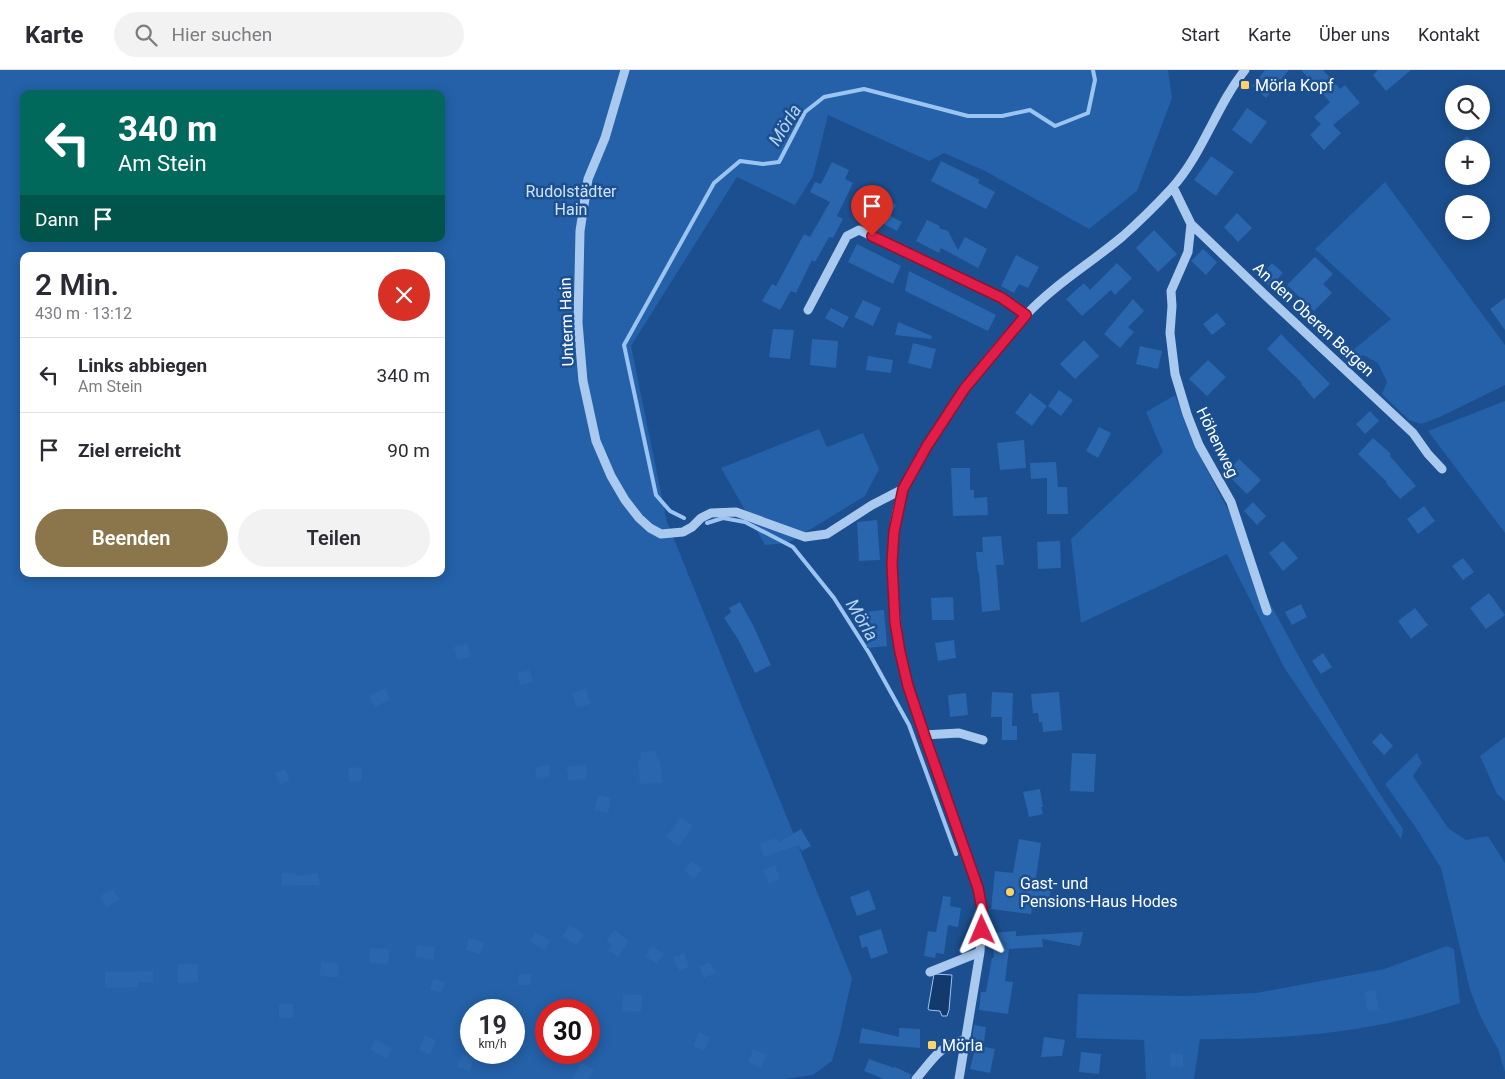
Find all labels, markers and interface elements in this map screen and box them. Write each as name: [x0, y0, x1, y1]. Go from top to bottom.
search box: [114, 12, 464, 57]
text: Karte: [25, 21, 84, 49]
icon: search: [132, 21, 160, 49]
text: Hier suchen: [172, 23, 272, 46]
text: Start: [1181, 24, 1220, 45]
text: Karte: [1248, 24, 1291, 45]
text: Über uns: [1319, 24, 1390, 45]
text: Kontakt: [1418, 24, 1480, 45]
place label: Mörla Kopf: [1255, 76, 1334, 95]
marker: Mörla Kopf: [1239, 79, 1251, 91]
map controls: [1445, 85, 1490, 240]
button: search: [1445, 85, 1490, 130]
water label: Mörla: [764, 100, 805, 149]
text: 340 m: [118, 109, 217, 150]
icon: left: [35, 110, 100, 175]
button: +: [1445, 140, 1490, 185]
text: Am Stein: [118, 151, 207, 176]
park label: Rudolstädter Hain: [525, 182, 617, 219]
pin: [851, 185, 893, 236]
icon: arrive: [858, 192, 886, 220]
button: −: [1445, 195, 1490, 240]
icon: arrive: [89, 205, 117, 233]
text: Dann: [35, 208, 79, 231]
street label: An den Oberen Bergen: [1249, 258, 1378, 380]
text: 2 Min.: [35, 267, 119, 302]
button: close: [378, 269, 430, 321]
street label: Unterm Hain: [555, 277, 578, 367]
text: 430 m · 13:12: [35, 304, 132, 323]
text: Links abbiegen: [78, 354, 207, 377]
icon: left: [35, 361, 63, 389]
text: 340 m: [377, 364, 430, 387]
text: Am Stein: [78, 377, 142, 396]
street label: Höhenweg: [1192, 404, 1243, 481]
icon: arrive: [35, 436, 63, 464]
text: Ziel erreicht: [78, 439, 181, 462]
text: 90 m: [387, 439, 430, 462]
button: Beenden: [35, 509, 228, 567]
button: Teilen: [238, 509, 430, 567]
water label: Mörla: [842, 595, 883, 644]
place label: Gast- und Pensions-Haus Hodes: [1020, 874, 1178, 911]
marker: Gast- und Pensions-Haus Hodes: [1004, 886, 1016, 898]
position arrow: [955, 903, 1007, 955]
speed limit sign: 30: [535, 999, 600, 1064]
text: 19: [478, 1011, 507, 1040]
place label: Mörla: [942, 1036, 983, 1055]
text: km/h: [478, 1037, 507, 1051]
marker: Mörla: [926, 1039, 938, 1051]

